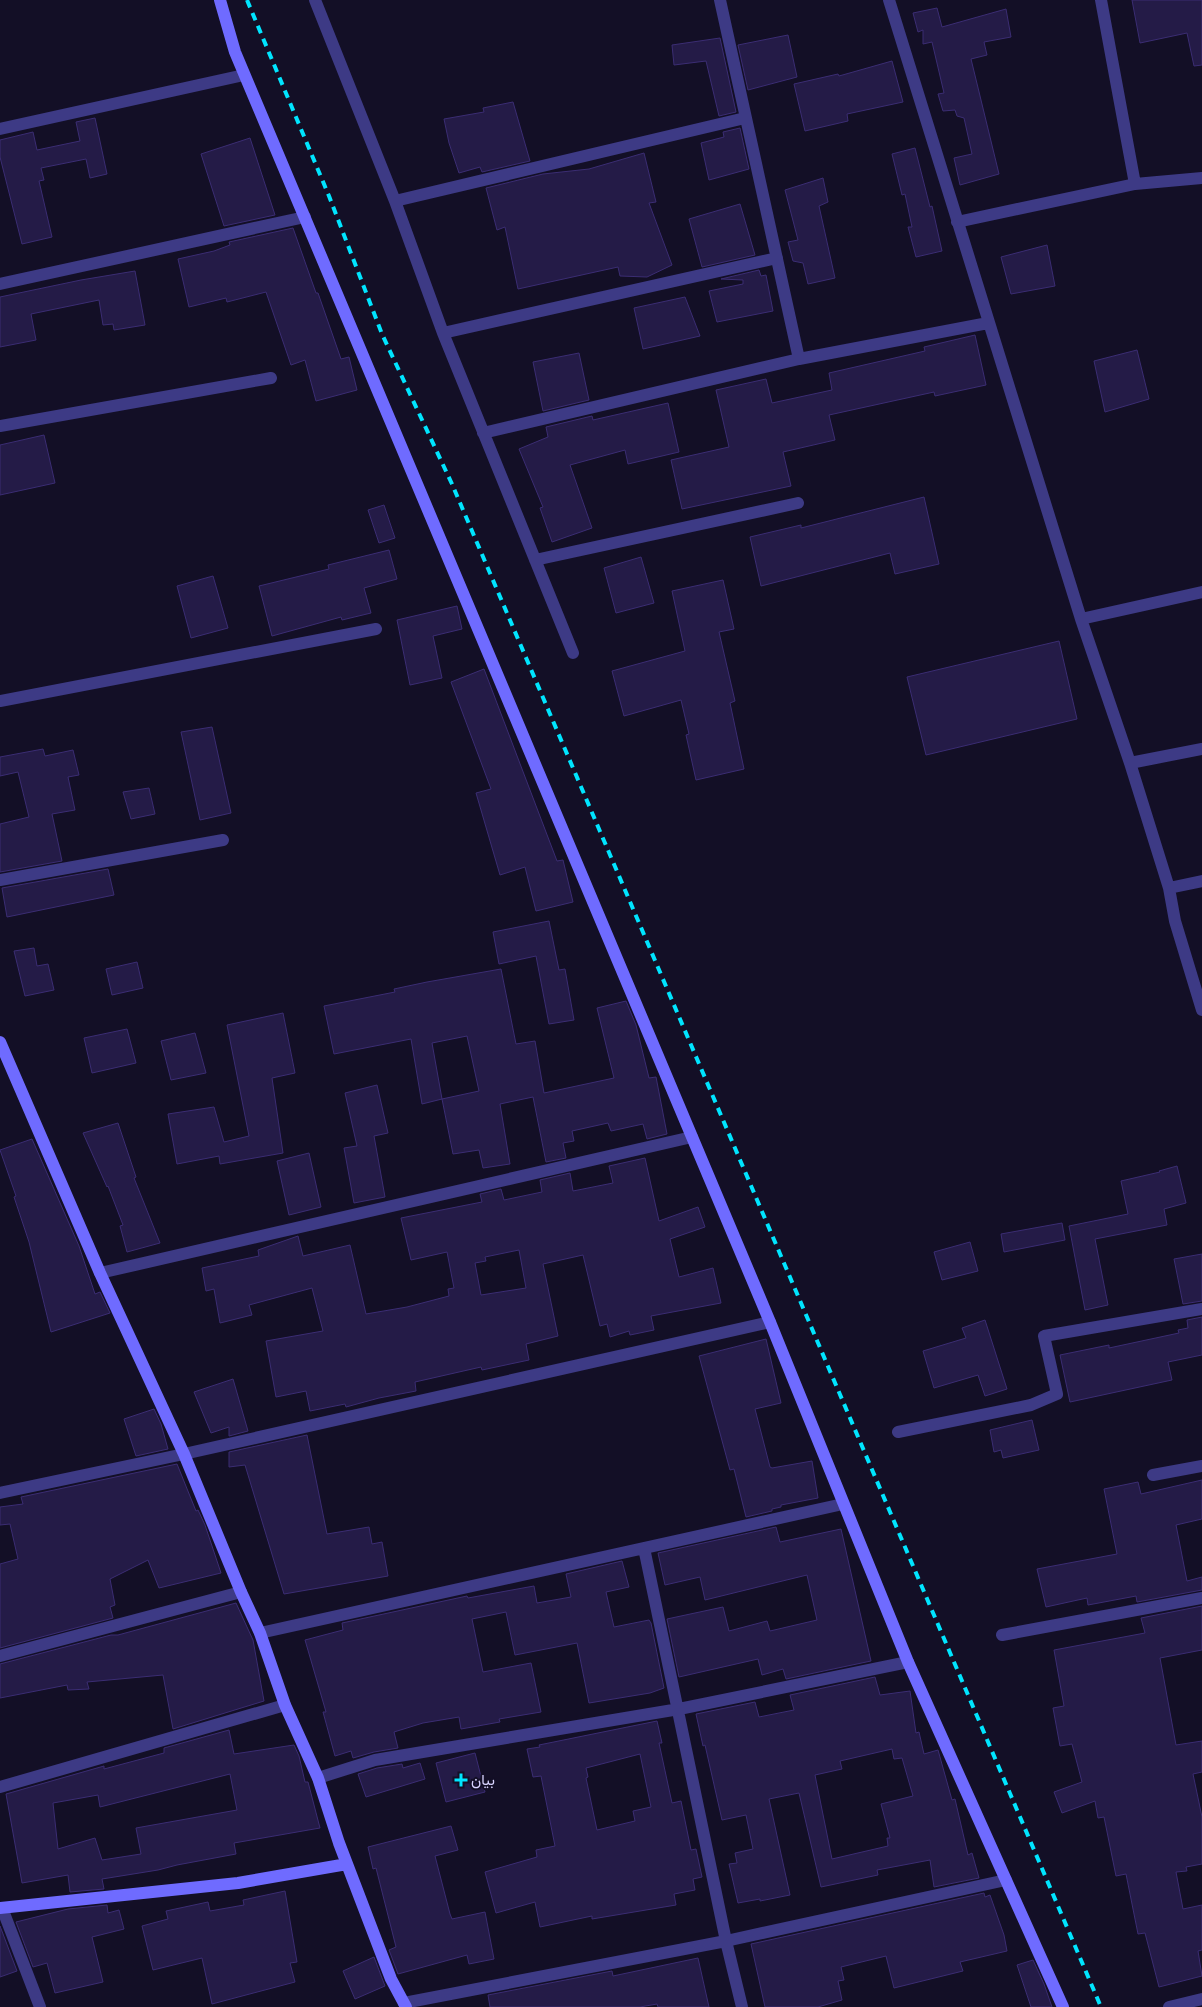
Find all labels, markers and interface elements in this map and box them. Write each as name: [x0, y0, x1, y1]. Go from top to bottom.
place label: بيان: [471, 1771, 495, 1789]
marker: بيان: [455, 1774, 467, 1786]

